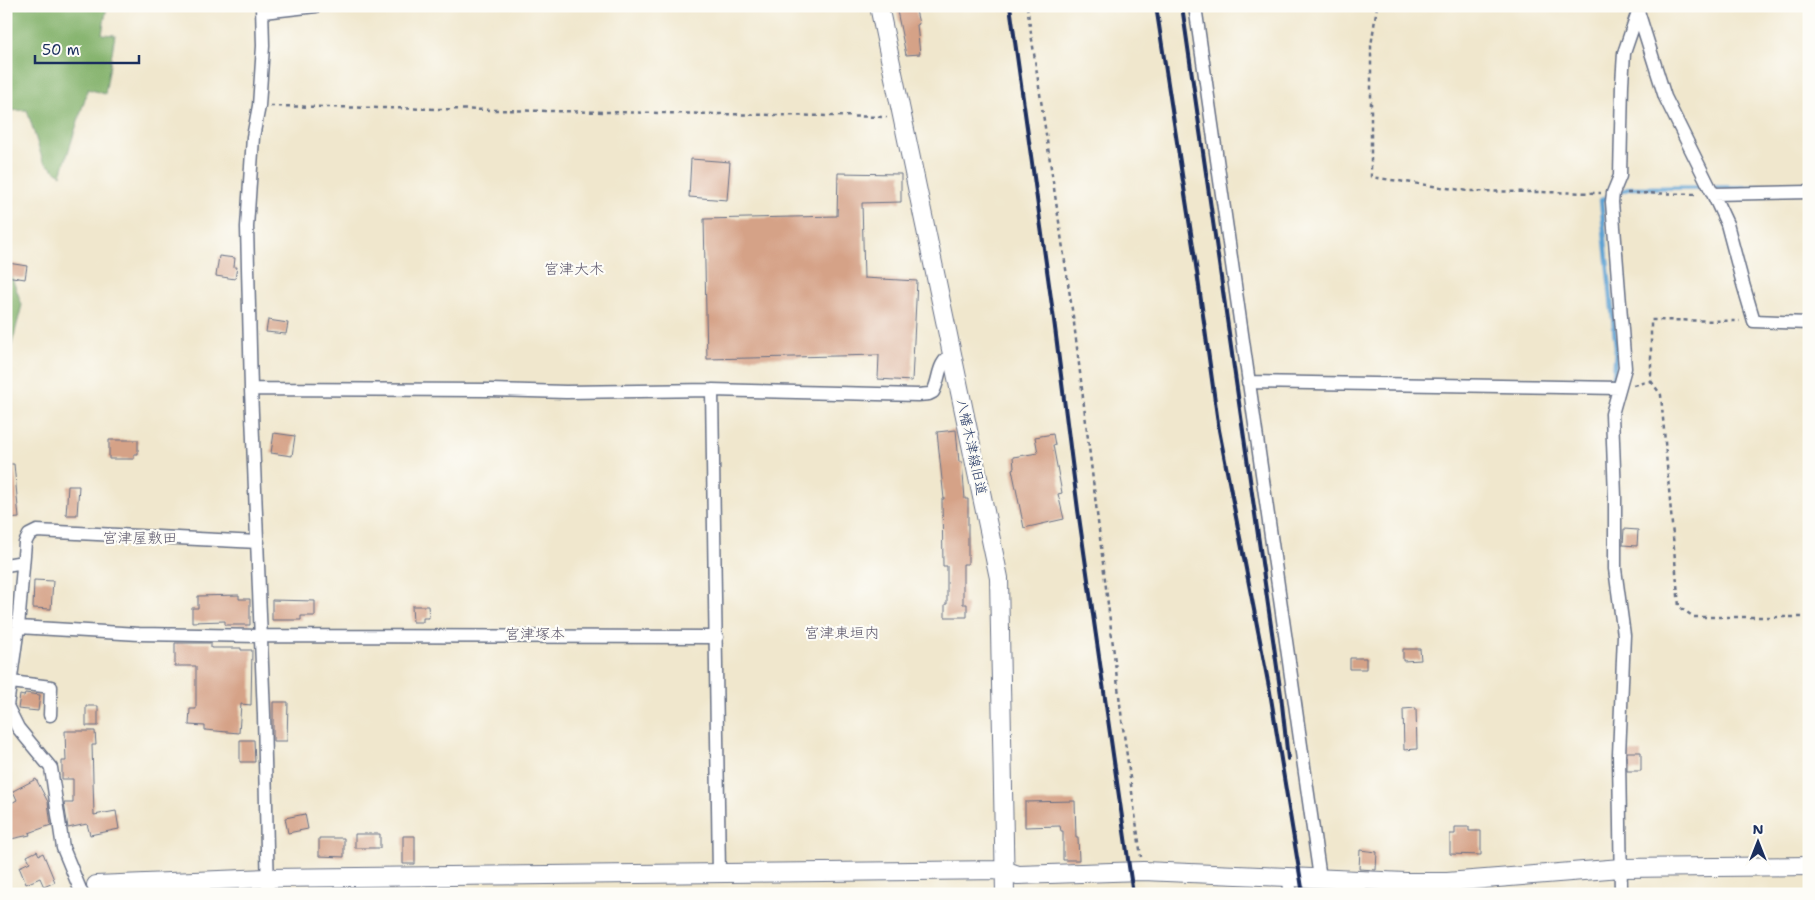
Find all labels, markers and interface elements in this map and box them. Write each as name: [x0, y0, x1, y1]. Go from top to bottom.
scale bar: [35, 32, 139, 64]
text: 50 m: [42, 40, 80, 60]
district label: 宮津大木: [544, 259, 604, 279]
street label: 八幡木津線旧道: [953, 397, 991, 497]
district label: 宮津屋敷田: [102, 528, 178, 548]
district label: 宮津東垣内: [804, 623, 880, 643]
district label: 宮津塚本: [505, 624, 565, 644]
north arrow: [1732, 818, 1782, 868]
text: N: [1752, 820, 1764, 838]

